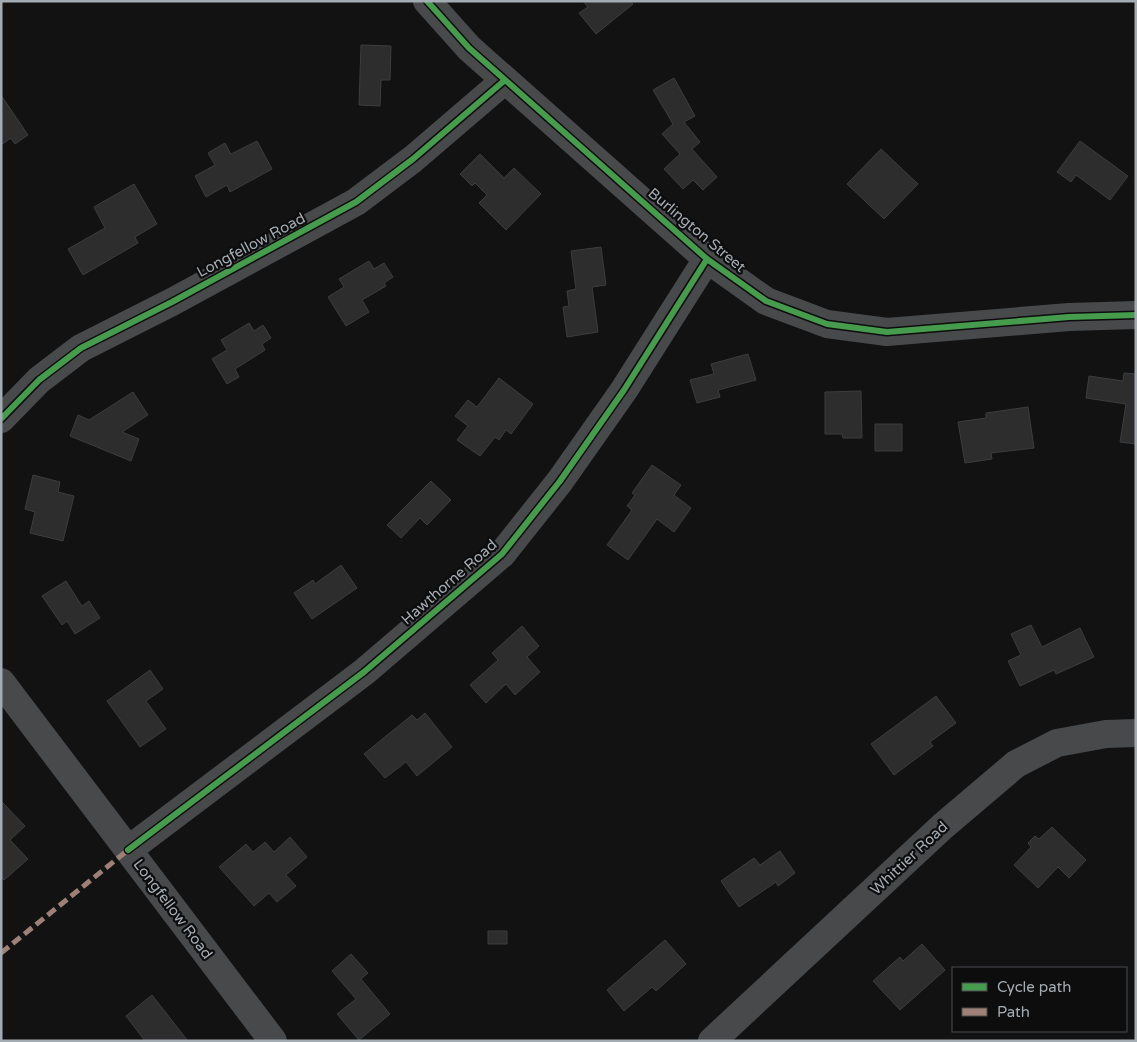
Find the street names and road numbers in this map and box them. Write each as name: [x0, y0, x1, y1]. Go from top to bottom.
street label: Burlington Street: [645, 184, 750, 276]
street label: Longfellow Road: [194, 209, 308, 281]
street label: Hawthorne Road: [398, 536, 500, 628]
street label: Whittier Road: [867, 818, 951, 898]
street label: Longfellow Road: [130, 856, 216, 962]

